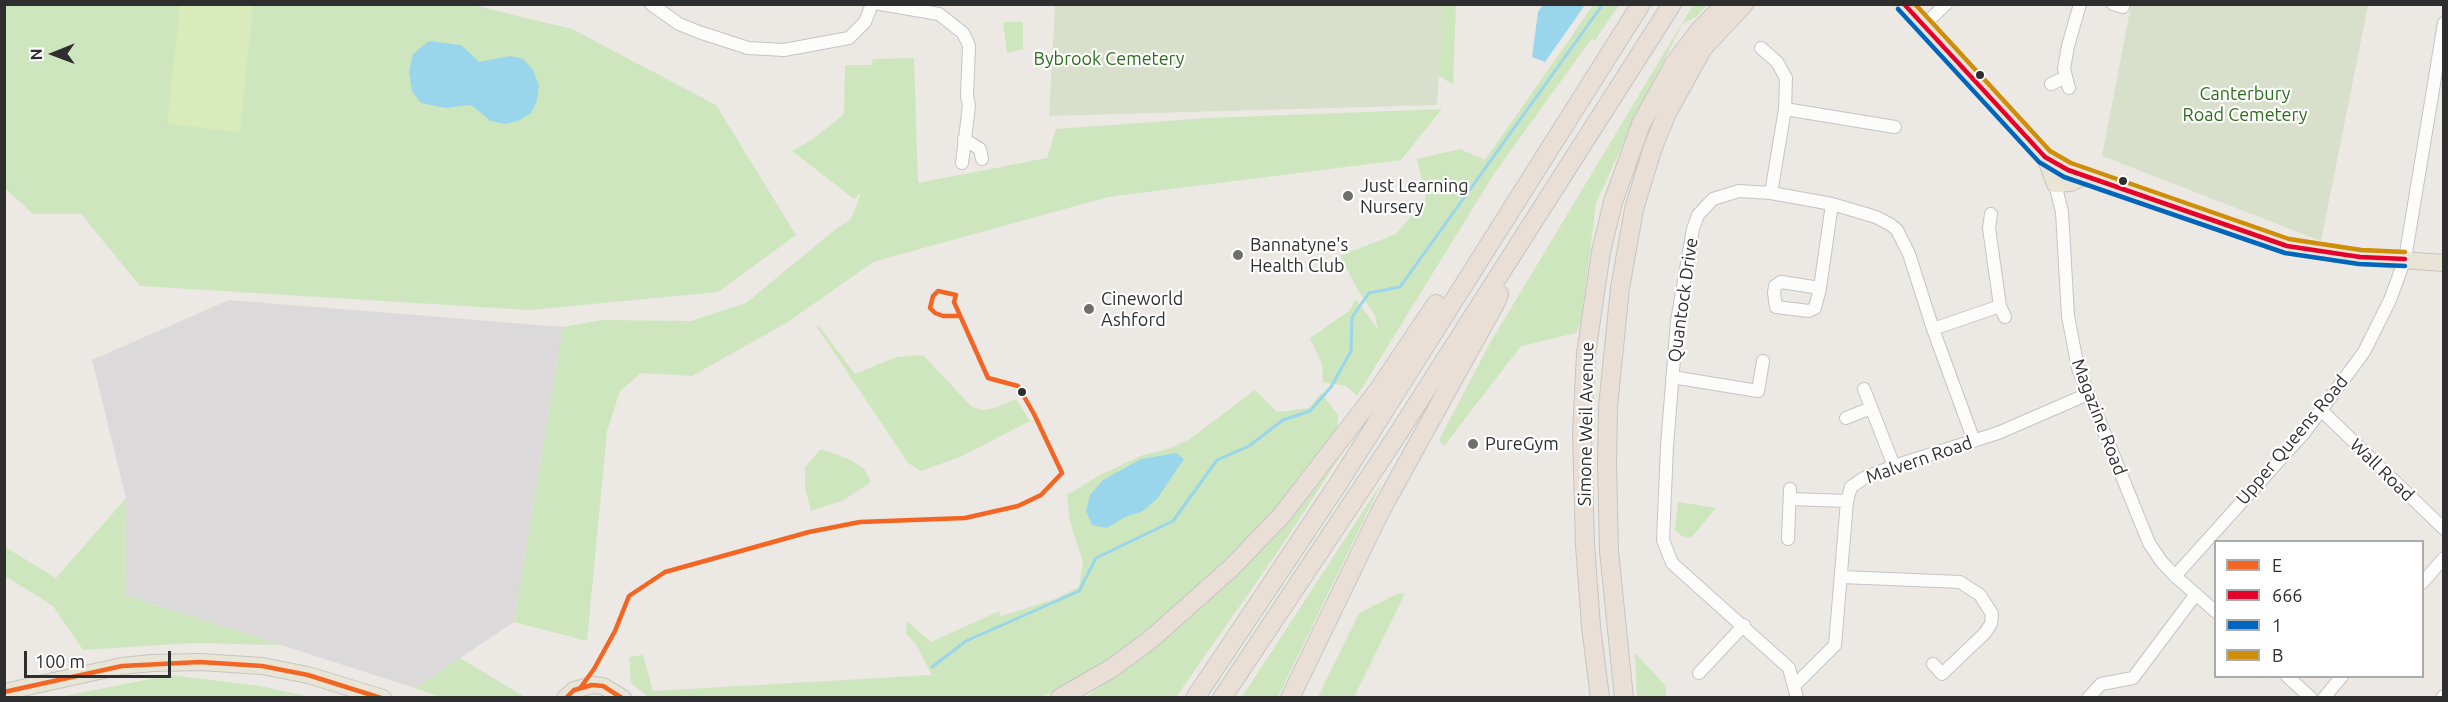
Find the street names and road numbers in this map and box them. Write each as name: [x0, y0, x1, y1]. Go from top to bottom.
street label: Quantock Drive: [1664, 236, 1702, 364]
street label: Simone Weil Avenue: [1574, 342, 1598, 506]
street label: Magazine Road: [2067, 356, 2131, 478]
street label: Upper Queens Road: [2232, 371, 2352, 509]
street label: Malvern Road: [1863, 432, 1975, 488]
street label: Wall Road: [2346, 434, 2418, 506]

